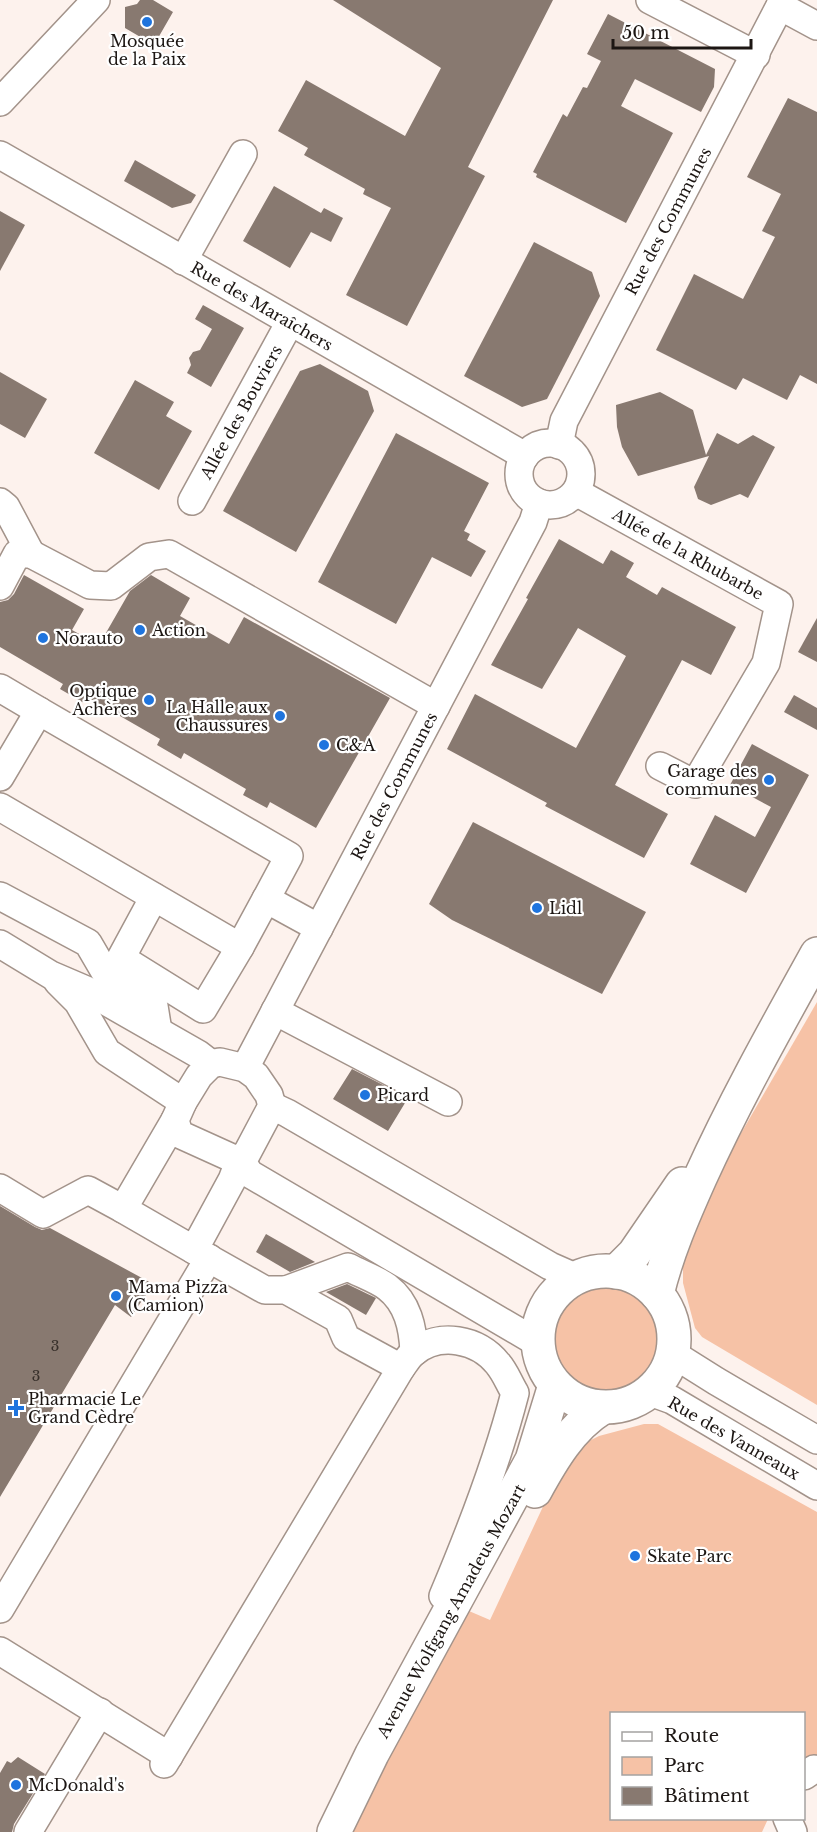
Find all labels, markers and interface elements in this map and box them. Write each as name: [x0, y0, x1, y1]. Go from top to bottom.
scale bar: [613, 12, 751, 50]
marker: Mosquée de la Paix: [140, 15, 154, 29]
text: 50 m: [622, 22, 670, 44]
place label: Mosquée de la Paix: [108, 31, 186, 69]
street label: Rue des Communes: [621, 144, 715, 298]
street label: Rue des Maraîchers: [187, 257, 337, 355]
street label: Allée des Bouviers: [195, 341, 286, 483]
street label: Allée de la Rhubarbe: [608, 504, 767, 604]
place label: Action: [151, 620, 206, 640]
marker: Action: [133, 623, 147, 637]
place label: Norauto: [55, 628, 123, 648]
marker: Norauto: [36, 631, 50, 645]
place label: Optique Achères: [69, 681, 137, 719]
marker: Optique Achères: [142, 693, 156, 707]
place label: La Halle aux Chaussures: [166, 697, 268, 735]
marker: La Halle aux Chaussures: [273, 709, 287, 723]
street label: Rue des Communes: [347, 709, 441, 863]
place label: C&A: [336, 735, 376, 755]
marker: C&A: [317, 738, 331, 752]
place label: Garage des communes: [665, 761, 757, 799]
marker: Garage des communes: [762, 773, 776, 787]
place label: Lidl: [549, 898, 582, 918]
marker: Lidl: [530, 901, 544, 915]
place label: Picard: [377, 1085, 429, 1105]
marker: Picard: [358, 1088, 372, 1102]
place label: Mama Pizza (Camion): [128, 1277, 228, 1315]
marker: Mama Pizza (Camion): [109, 1289, 123, 1303]
house number: 3: [51, 1337, 59, 1355]
house number: 3: [32, 1367, 40, 1385]
place label: Pharmacie Le Grand Cèdre: [28, 1389, 141, 1427]
street label: Rue des Vanneaux: [665, 1392, 804, 1484]
marker: Pharmacie Le Grand Cèdre: [9, 1401, 23, 1415]
street label: Avenue Wolfgang Amadeus Mozart: [372, 1481, 529, 1742]
place label: Skate Parc: [647, 1546, 732, 1566]
marker: Skate Parc: [628, 1549, 642, 1563]
legend: [610, 1712, 805, 1820]
text: Route: [664, 1725, 719, 1747]
text: Parc: [664, 1755, 705, 1777]
place label: McDonald's: [28, 1775, 125, 1795]
marker: McDonald's: [9, 1778, 23, 1792]
text: Bâtiment: [664, 1785, 750, 1807]

